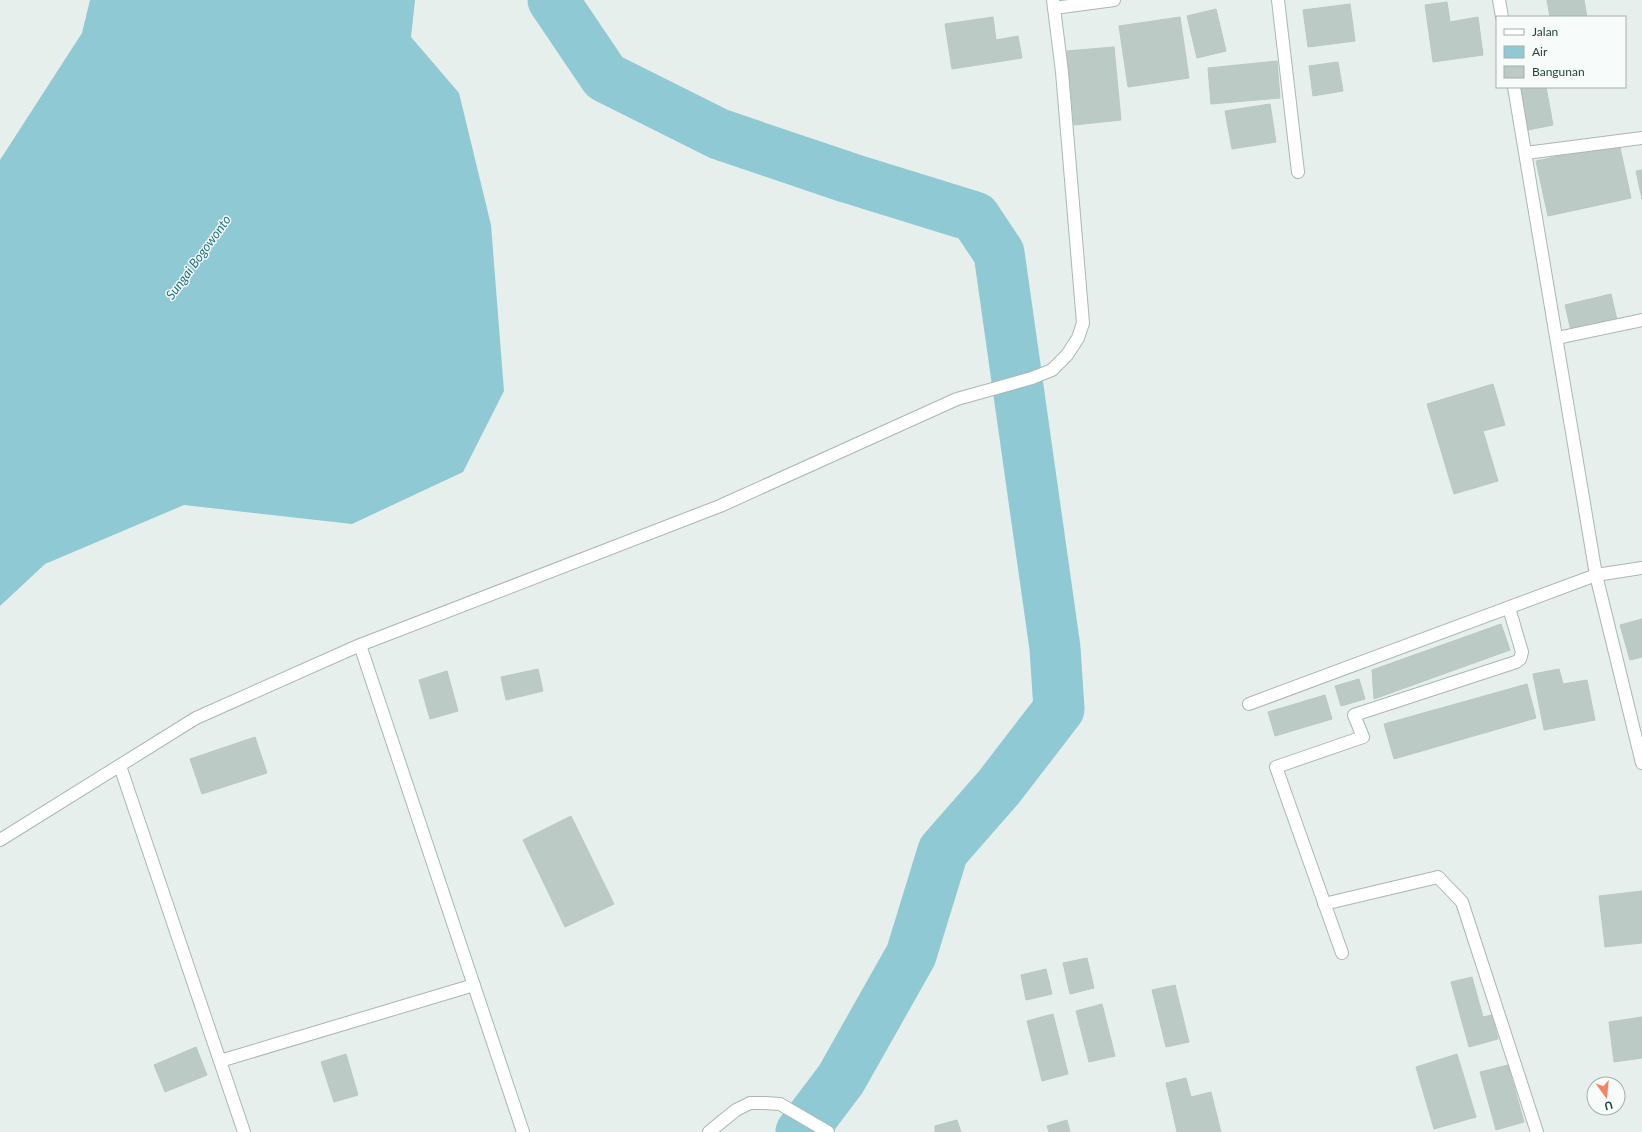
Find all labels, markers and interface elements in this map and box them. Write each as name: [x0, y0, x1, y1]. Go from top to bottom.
legend: [1496, 16, 1626, 88]
text: Jalan: [1532, 24, 1558, 39]
text: Air: [1532, 44, 1548, 59]
text: Bangunan: [1532, 64, 1585, 79]
water label: Sungai Bogowonto: [162, 212, 234, 302]
north arrow: [1586, 1076, 1626, 1116]
text: U: [1603, 1099, 1614, 1113]

